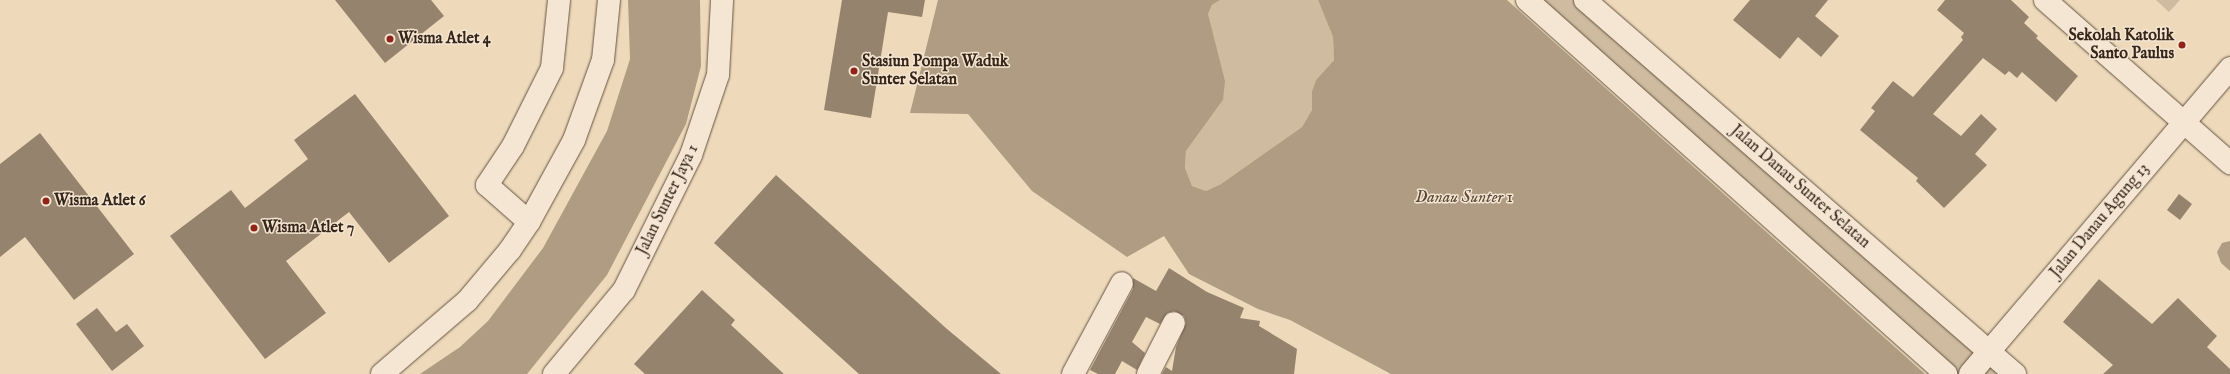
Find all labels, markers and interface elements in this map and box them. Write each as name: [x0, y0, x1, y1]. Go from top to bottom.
place label: Sekolah Katolik Santo Paulus: [2068, 26, 2174, 64]
place label: Wisma Atlet 4: [398, 29, 491, 49]
marker: Wisma Atlet 4: [385, 34, 395, 44]
marker: Sekolah Katolik Santo Paulus: [2177, 40, 2187, 50]
place label: Stasiun Pompa Waduk Sunter Selatan: [862, 52, 1008, 90]
marker: Stasiun Pompa Waduk Sunter Selatan: [849, 66, 859, 76]
street label: Jalan Danau Sunter Selatan: [1726, 121, 1874, 253]
street label: Jalan Sunter Jaya 1: [633, 142, 703, 258]
street label: Jalan Danau Agung 13: [2046, 160, 2154, 282]
water label: Danau Sunter 1: [1415, 188, 1513, 208]
place label: Wisma Atlet 6: [54, 191, 146, 211]
marker: Wisma Atlet 6: [41, 196, 51, 206]
place label: Wisma Atlet 7: [262, 218, 354, 238]
marker: Wisma Atlet 7: [249, 223, 259, 233]

